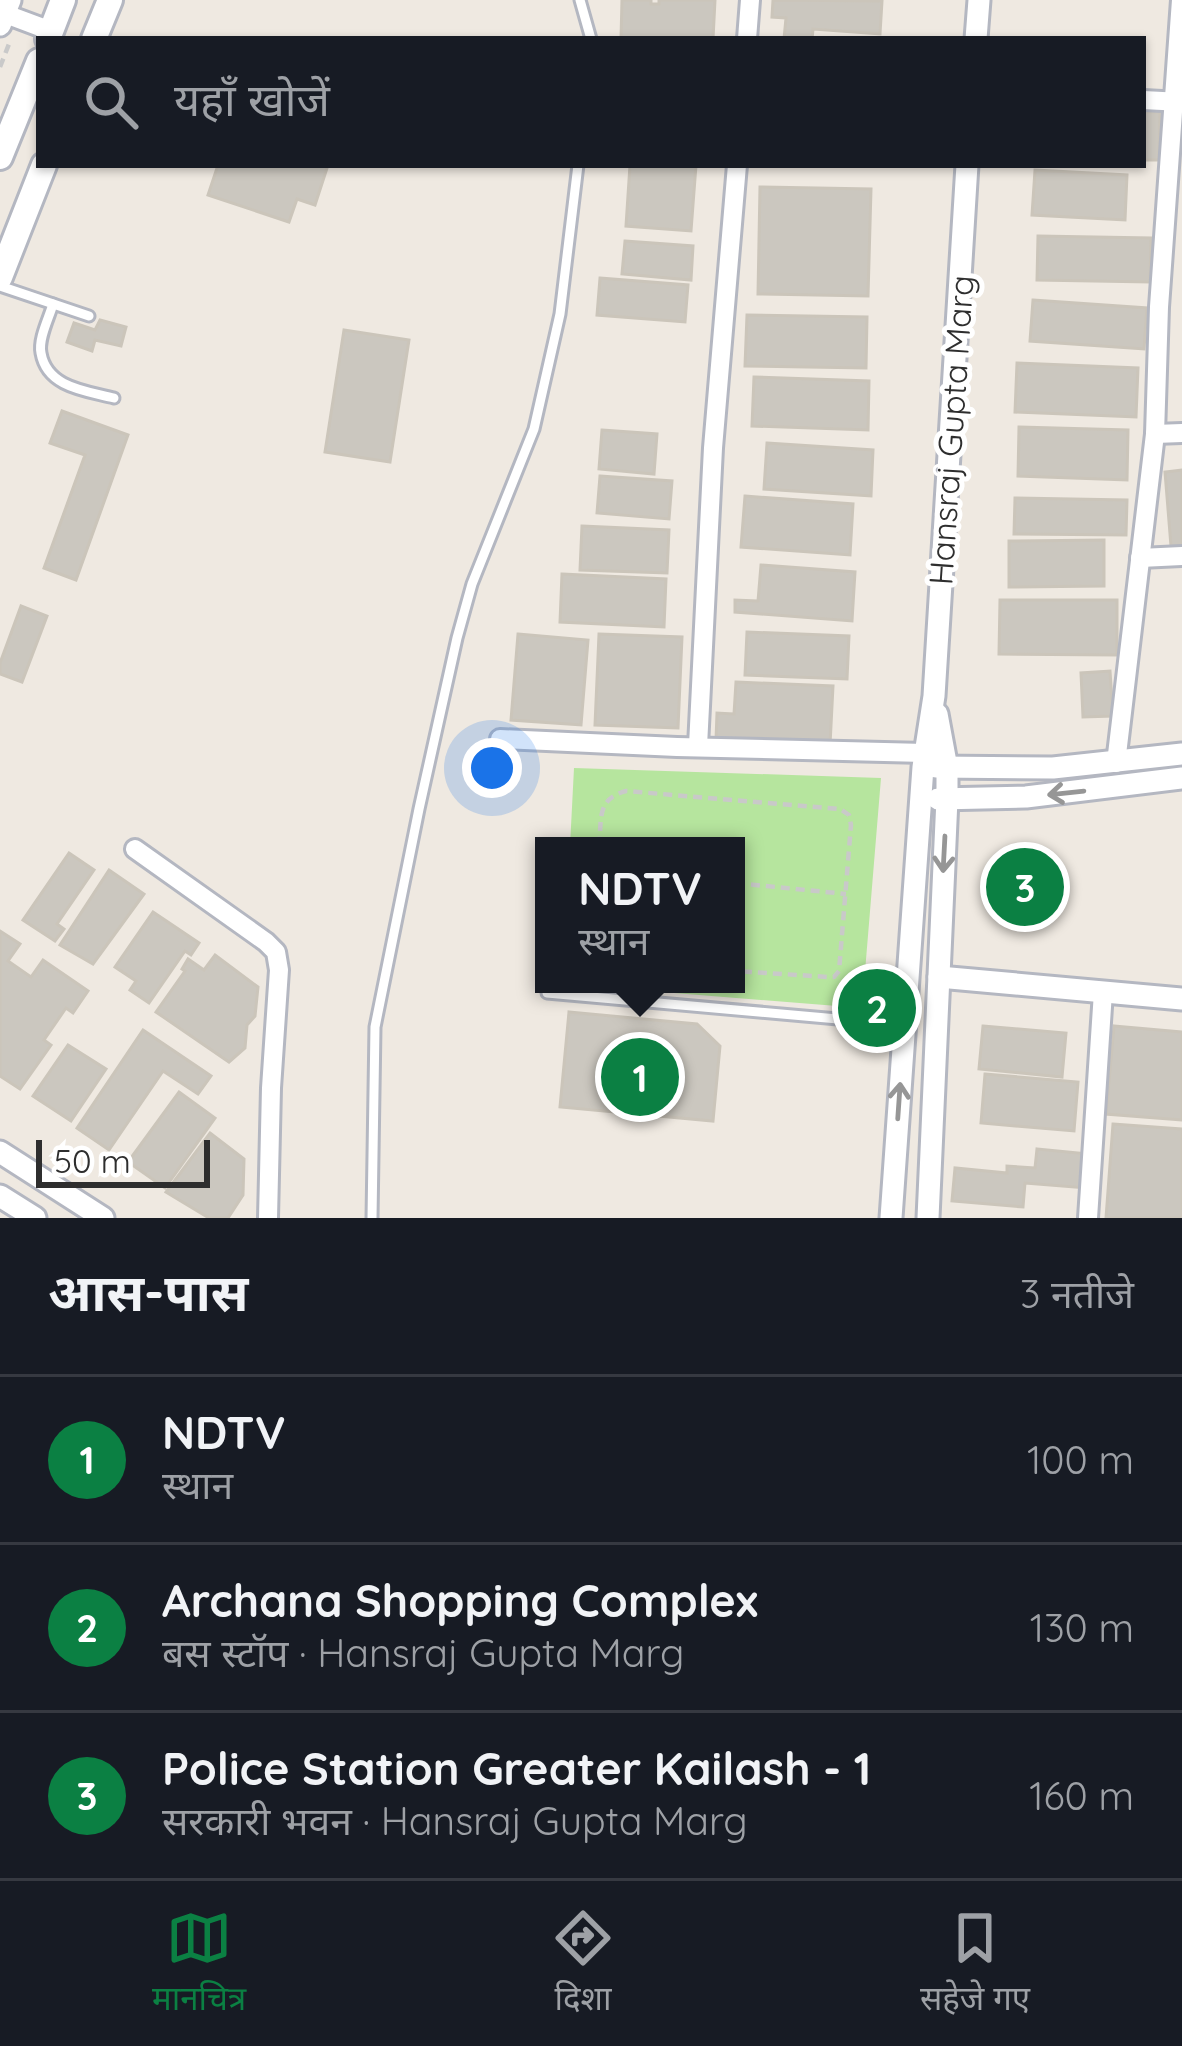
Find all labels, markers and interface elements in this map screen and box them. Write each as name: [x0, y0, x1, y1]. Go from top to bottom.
search box: [36, 36, 1146, 168]
icon: search: [78, 69, 144, 135]
text: यहाँ खोजें: [174, 71, 330, 127]
street label: Hansraj Gupta Marg: [919, 274, 982, 586]
your location: [462, 738, 522, 798]
one-way arrow: [1047, 782, 1086, 805]
one-way arrow: [932, 834, 955, 873]
popup: [535, 837, 745, 993]
pin: 3: [986, 842, 1064, 932]
text: NDTV: [578, 860, 702, 916]
text: स्थान: [578, 916, 649, 965]
pin: 2: [838, 963, 916, 1053]
pin: 1: [601, 1032, 679, 1122]
one-way arrow: [888, 1082, 911, 1121]
scale bar: [36, 1134, 210, 1187]
text: 50 m: [54, 1140, 131, 1181]
text: आस-पास: [48, 1260, 248, 1324]
text: 3 नतीजे: [1020, 1269, 1134, 1318]
text: NDTV: [162, 1404, 285, 1460]
text: 1: [79, 1435, 95, 1484]
text: 100 m: [1027, 1435, 1134, 1484]
text: स्थान: [162, 1460, 233, 1509]
text: Archana Shopping Complex: [162, 1572, 758, 1628]
text: 2: [76, 1603, 98, 1652]
text: 130 m: [1030, 1603, 1134, 1652]
text: बस स्टॉप · Hansraj Gupta Marg: [162, 1628, 684, 1677]
text: Police Station Greater Kailash - 1: [162, 1740, 871, 1796]
text: 3: [77, 1771, 97, 1820]
text: 160 m: [1029, 1771, 1134, 1820]
text: सरकारी भवन · Hansraj Gupta Marg: [162, 1796, 748, 1845]
tab: मानचित्र: [152, 1905, 246, 2023]
tab: दिशा: [550, 1905, 616, 2023]
tab: सहेजे गए: [920, 1905, 1030, 2023]

